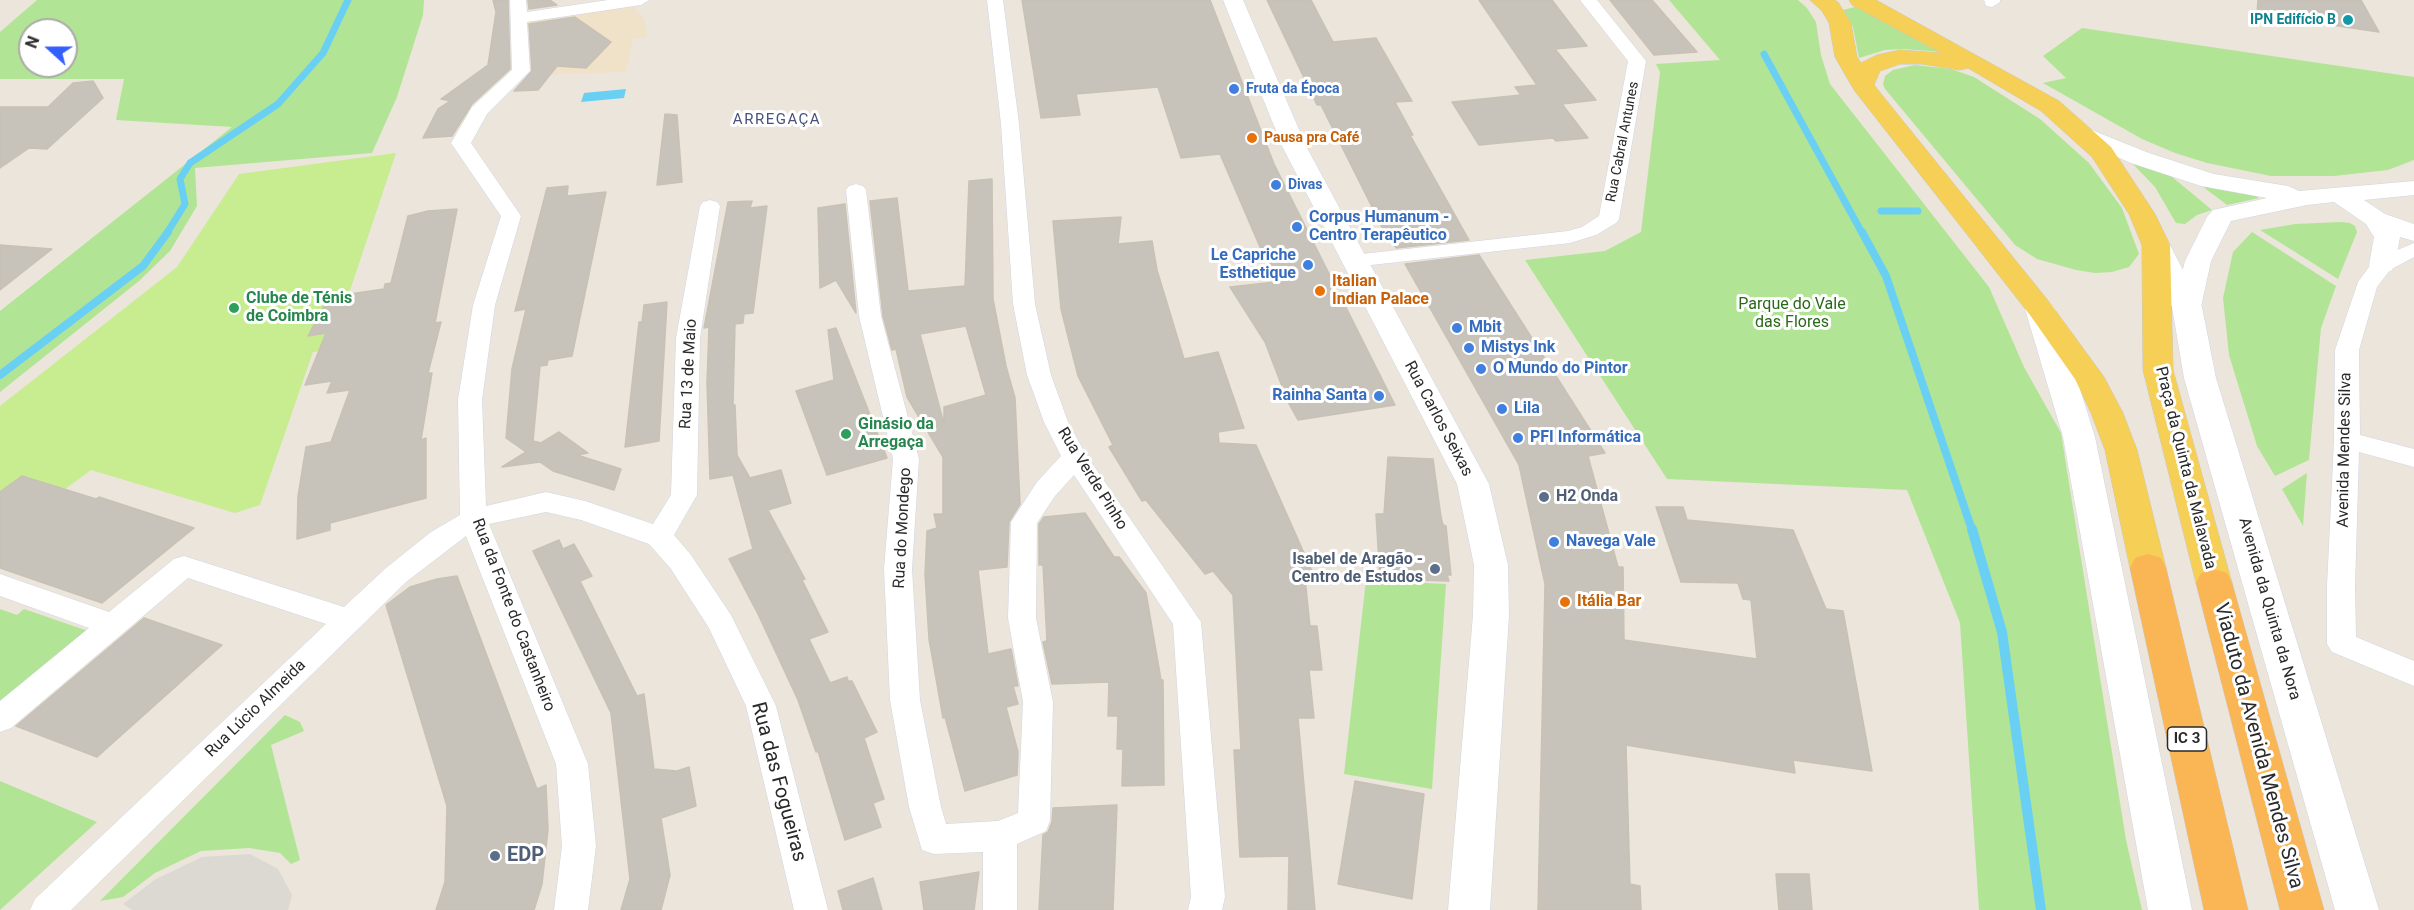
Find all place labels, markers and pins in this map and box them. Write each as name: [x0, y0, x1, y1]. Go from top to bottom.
place label: IPN Edifício B: [2250, 12, 2336, 28]
marker: IPN Edifício B: [2341, 13, 2355, 27]
place label: Fruta da Época: [1246, 81, 1339, 97]
marker: Fruta da Época: [1227, 82, 1241, 96]
place label: Pausa pra Café: [1264, 130, 1359, 146]
marker: Pausa pra Café: [1245, 131, 1259, 145]
place label: Divas: [1288, 177, 1322, 193]
marker: Divas: [1269, 178, 1283, 192]
place label: Corpus Humanum - Centro Terapêutico: [1309, 208, 1449, 246]
marker: Corpus Humanum - Centro Terapêutico: [1290, 220, 1304, 234]
place label: Le Capriche Esthetique: [1211, 246, 1296, 284]
marker: Le Capriche Esthetique: [1301, 258, 1315, 272]
place label: Italian Indian Palace: [1332, 272, 1429, 310]
marker: Italian Indian Palace: [1313, 284, 1327, 298]
place label: Clube de Ténis de Coimbra: [246, 289, 352, 327]
marker: Clube de Ténis de Coimbra: [227, 301, 241, 315]
place label: Mbit: [1469, 318, 1502, 338]
marker: Mbit: [1450, 321, 1464, 335]
place label: Mistys Ink: [1481, 338, 1555, 358]
marker: Mistys Ink: [1462, 341, 1476, 355]
place label: O Mundo do Pintor: [1493, 359, 1628, 379]
marker: O Mundo do Pintor: [1474, 362, 1488, 376]
place label: Rainha Santa: [1272, 386, 1367, 406]
marker: Rainha Santa: [1372, 389, 1386, 403]
place label: Lila: [1514, 399, 1540, 419]
marker: Lila: [1495, 402, 1509, 416]
place label: Ginásio da Arregaça: [858, 415, 934, 453]
marker: Ginásio da Arregaça: [839, 427, 853, 441]
place label: PFI Informática: [1530, 428, 1641, 448]
marker: PFI Informática: [1511, 431, 1525, 445]
place label: H2 Onda: [1556, 487, 1618, 507]
marker: H2 Onda: [1537, 490, 1551, 504]
place label: Navega Vale: [1566, 532, 1656, 552]
marker: Navega Vale: [1547, 535, 1561, 549]
place label: Isabel de Aragão - Centro de Estudos: [1291, 550, 1423, 588]
marker: Isabel de Aragão - Centro de Estudos: [1428, 562, 1442, 576]
place label: Itália Bar: [1577, 592, 1641, 612]
marker: Itália Bar: [1558, 595, 1572, 609]
place label: EDP: [507, 844, 544, 868]
marker: EDP: [488, 849, 502, 863]

